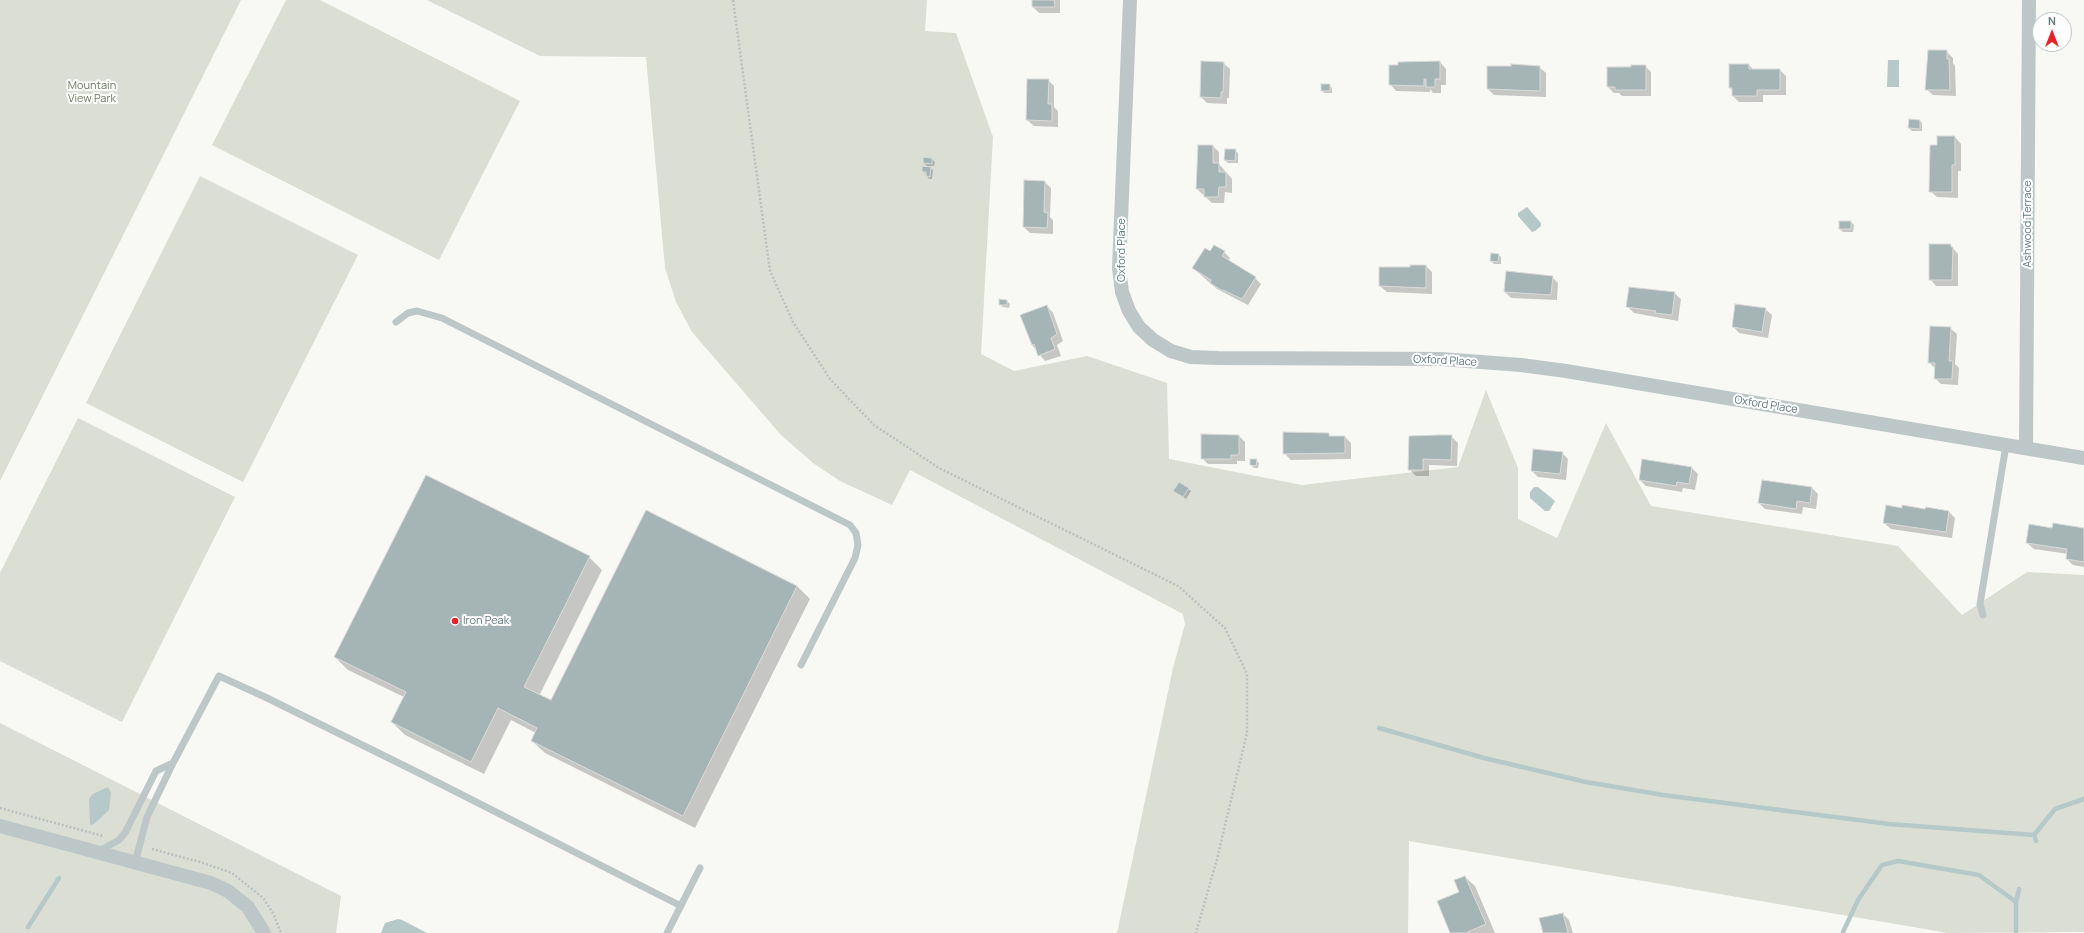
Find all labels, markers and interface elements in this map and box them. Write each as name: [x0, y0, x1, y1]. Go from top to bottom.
north arrow: [2032, 12, 2072, 52]
text: N: [2048, 13, 2056, 28]
park label: Mountain View Park: [68, 79, 116, 105]
street label: Ashwood Terrace: [2021, 180, 2035, 268]
street label: Oxford Place: [1115, 218, 1129, 282]
street label: Oxford Place: [1413, 353, 1477, 369]
street label: Oxford Place: [1733, 393, 1799, 417]
place label: Iron Peak: [463, 614, 509, 628]
marker: Iron Peak: [450, 616, 460, 626]

